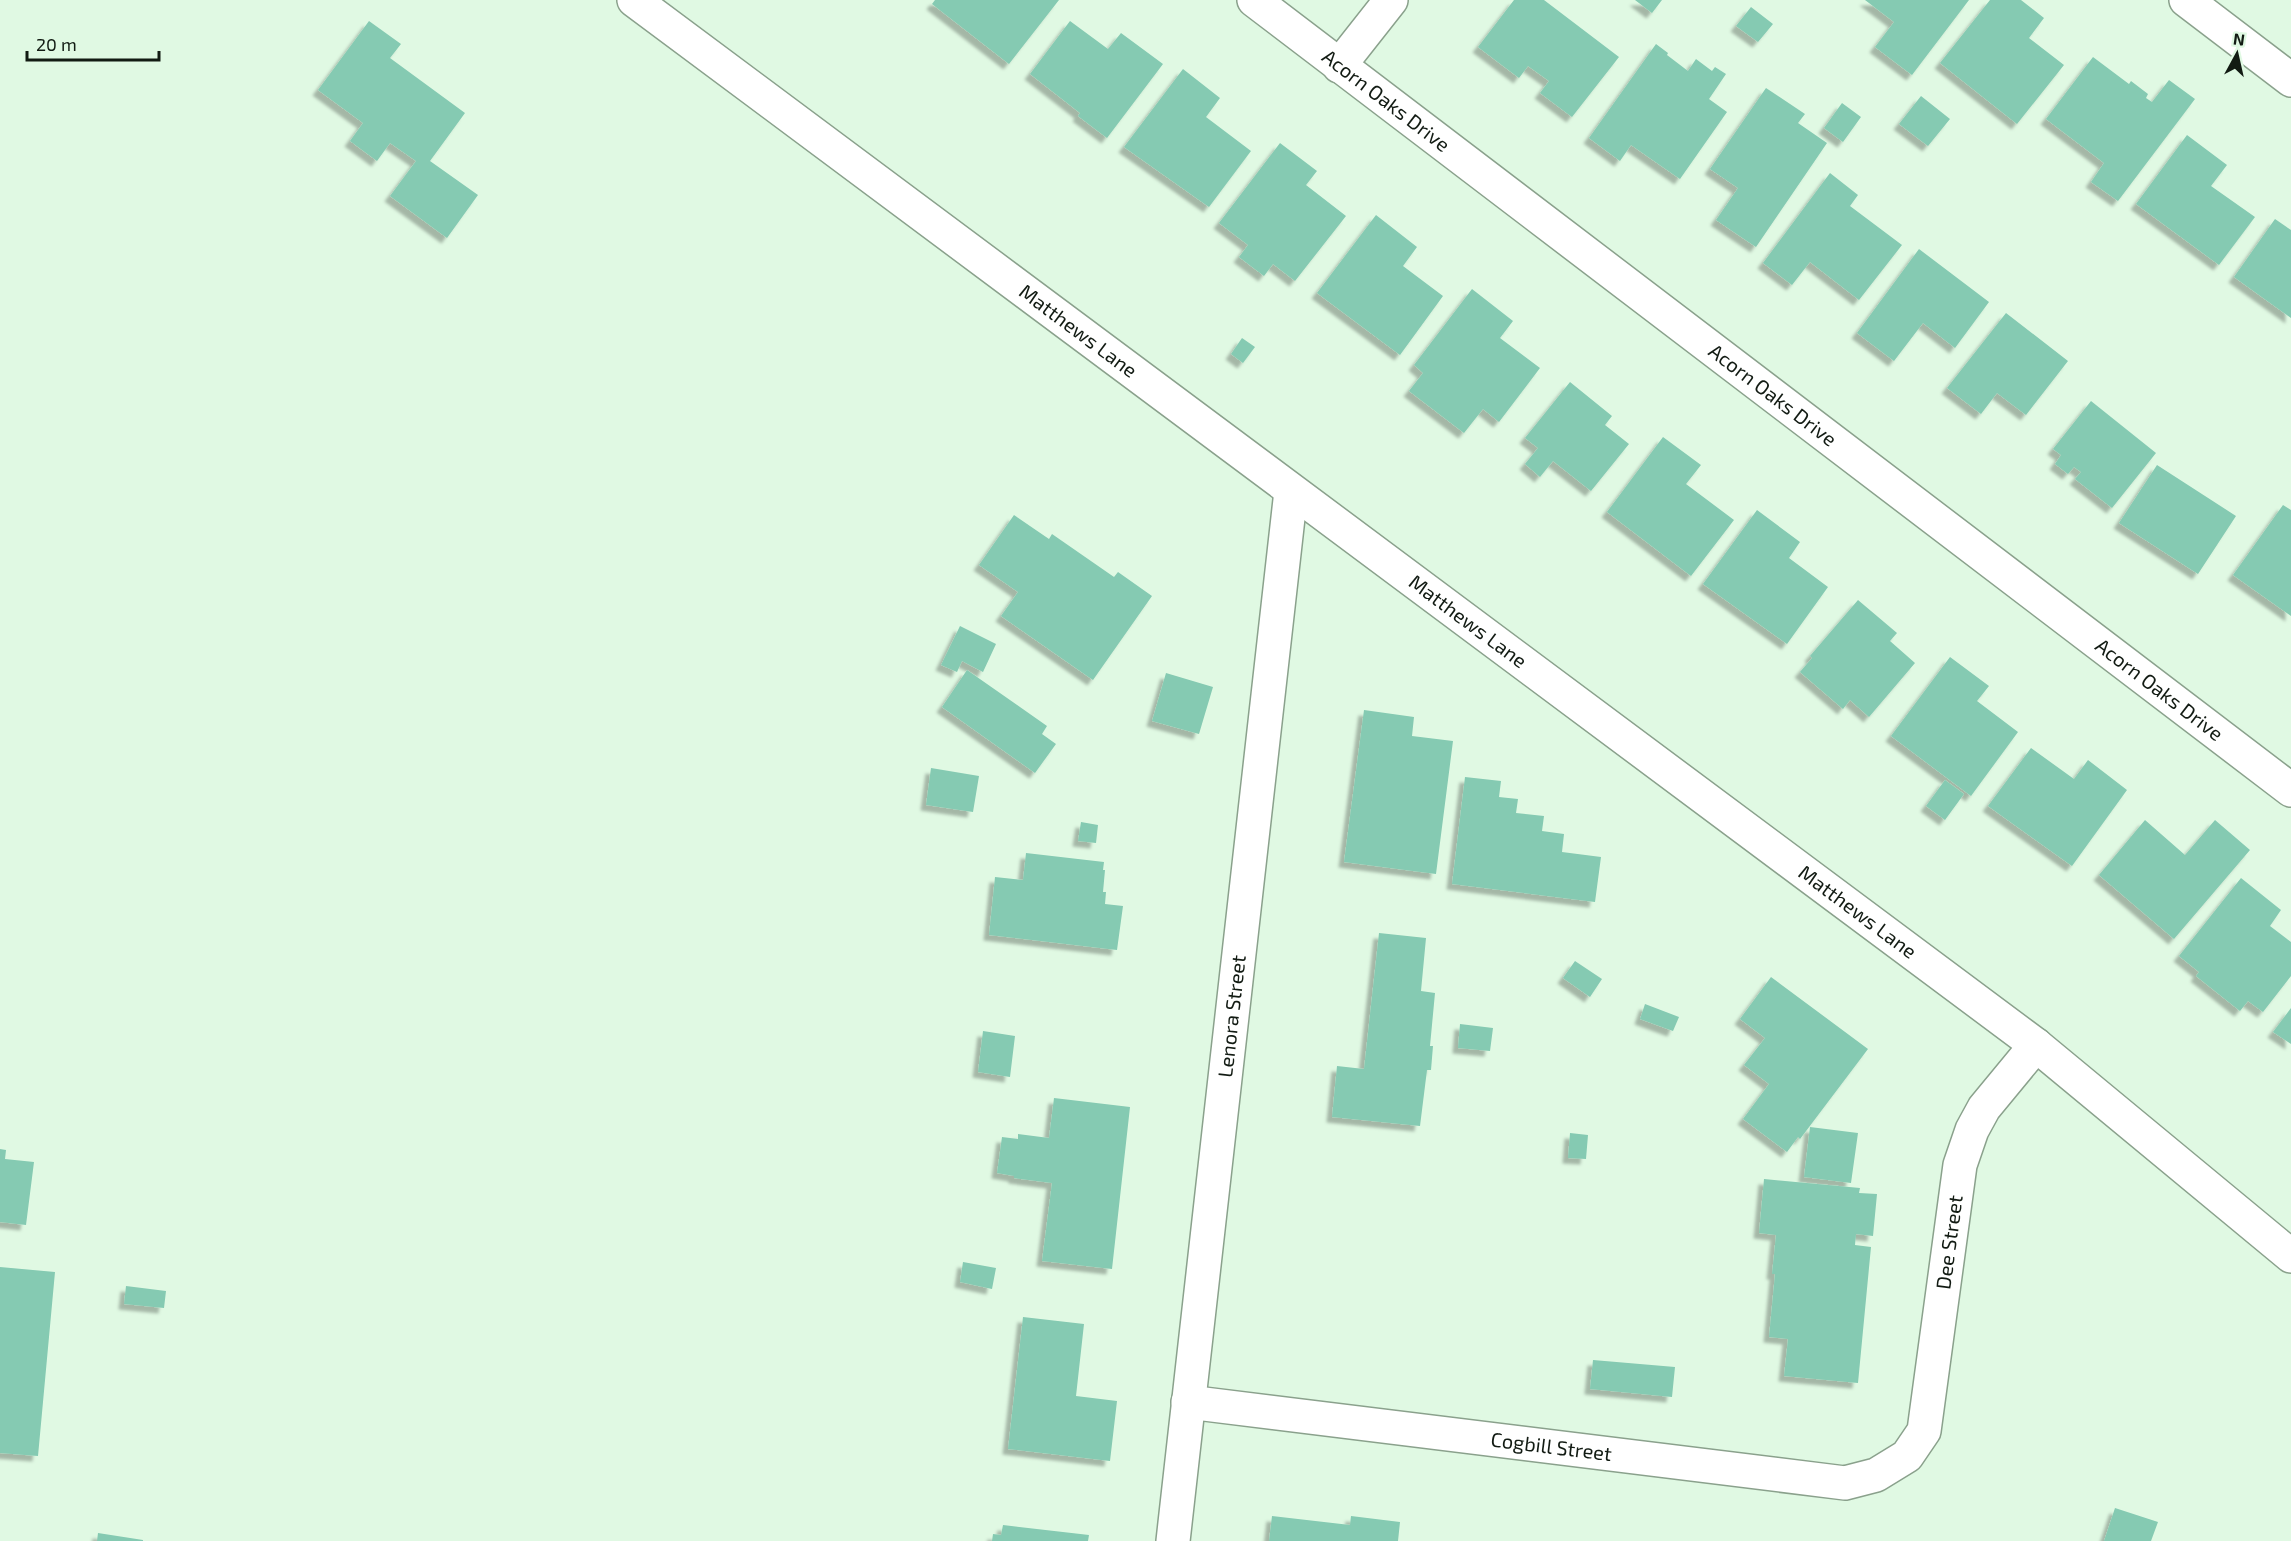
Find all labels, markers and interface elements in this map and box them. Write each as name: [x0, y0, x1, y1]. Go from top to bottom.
scale bar: [27, 24, 159, 62]
north arrow: [2207, 24, 2267, 84]
text: N: [2232, 28, 2246, 49]
text: 20 m: [36, 33, 77, 55]
street label: Acorn Oaks Drive: [1318, 44, 1455, 156]
street label: Matthews Lane: [1015, 279, 1142, 382]
street label: Acorn Oaks Drive: [1705, 338, 1842, 451]
street label: Matthews Lane: [1405, 569, 1532, 672]
street label: Acorn Oaks Drive: [2091, 633, 2228, 745]
street label: Matthews Lane: [1794, 859, 1922, 963]
street label: Lenora Street: [1212, 953, 1250, 1079]
street label: Dee Street: [1930, 1193, 1967, 1291]
street label: Cogbill Street: [1489, 1426, 1614, 1465]

